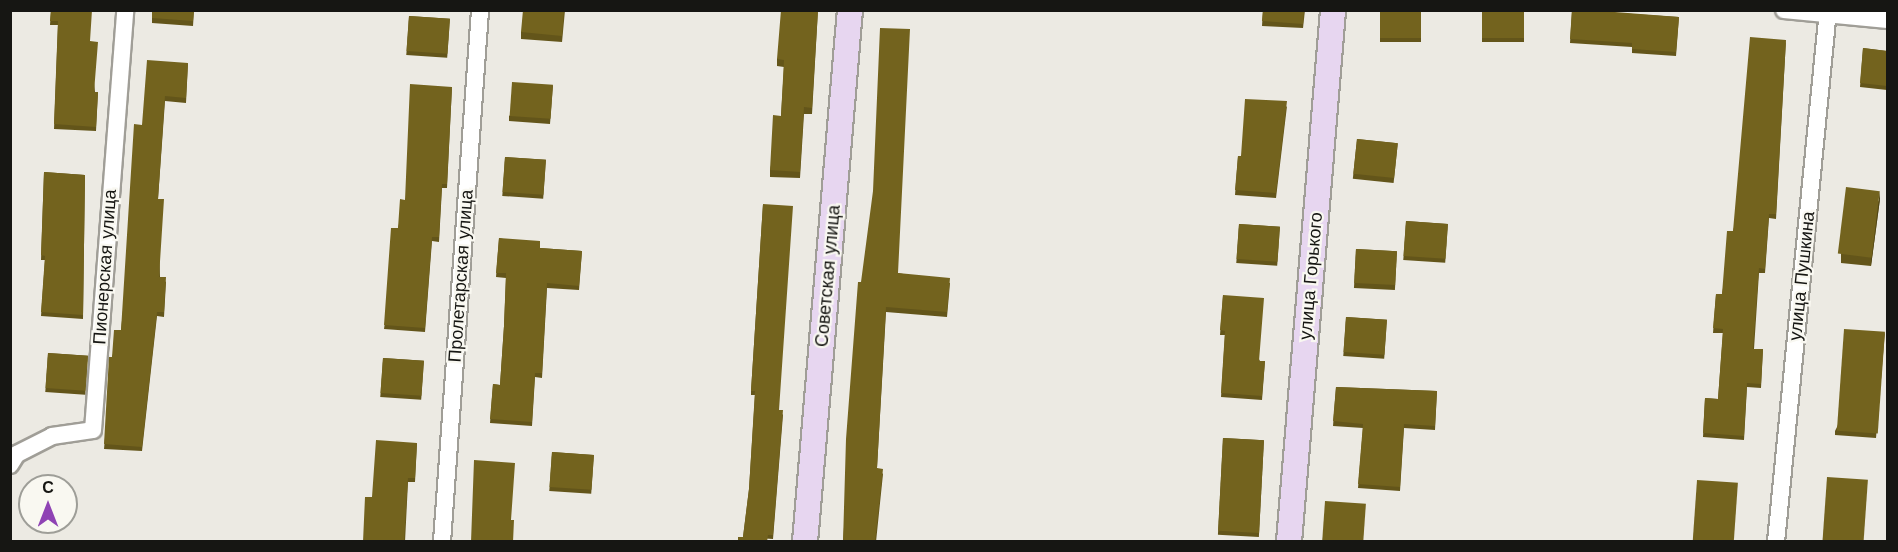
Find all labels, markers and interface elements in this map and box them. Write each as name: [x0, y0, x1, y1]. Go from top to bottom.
street label: Пионерская улица: [89, 189, 121, 345]
street label: Пролетарская улица: [444, 189, 478, 363]
street label: Советская улица: [811, 204, 845, 348]
street label: улица Пушкина: [1784, 210, 1820, 342]
street label: улица Горького: [1295, 211, 1327, 341]
north arrow: [18, 474, 78, 534]
text: С: [42, 478, 54, 497]

